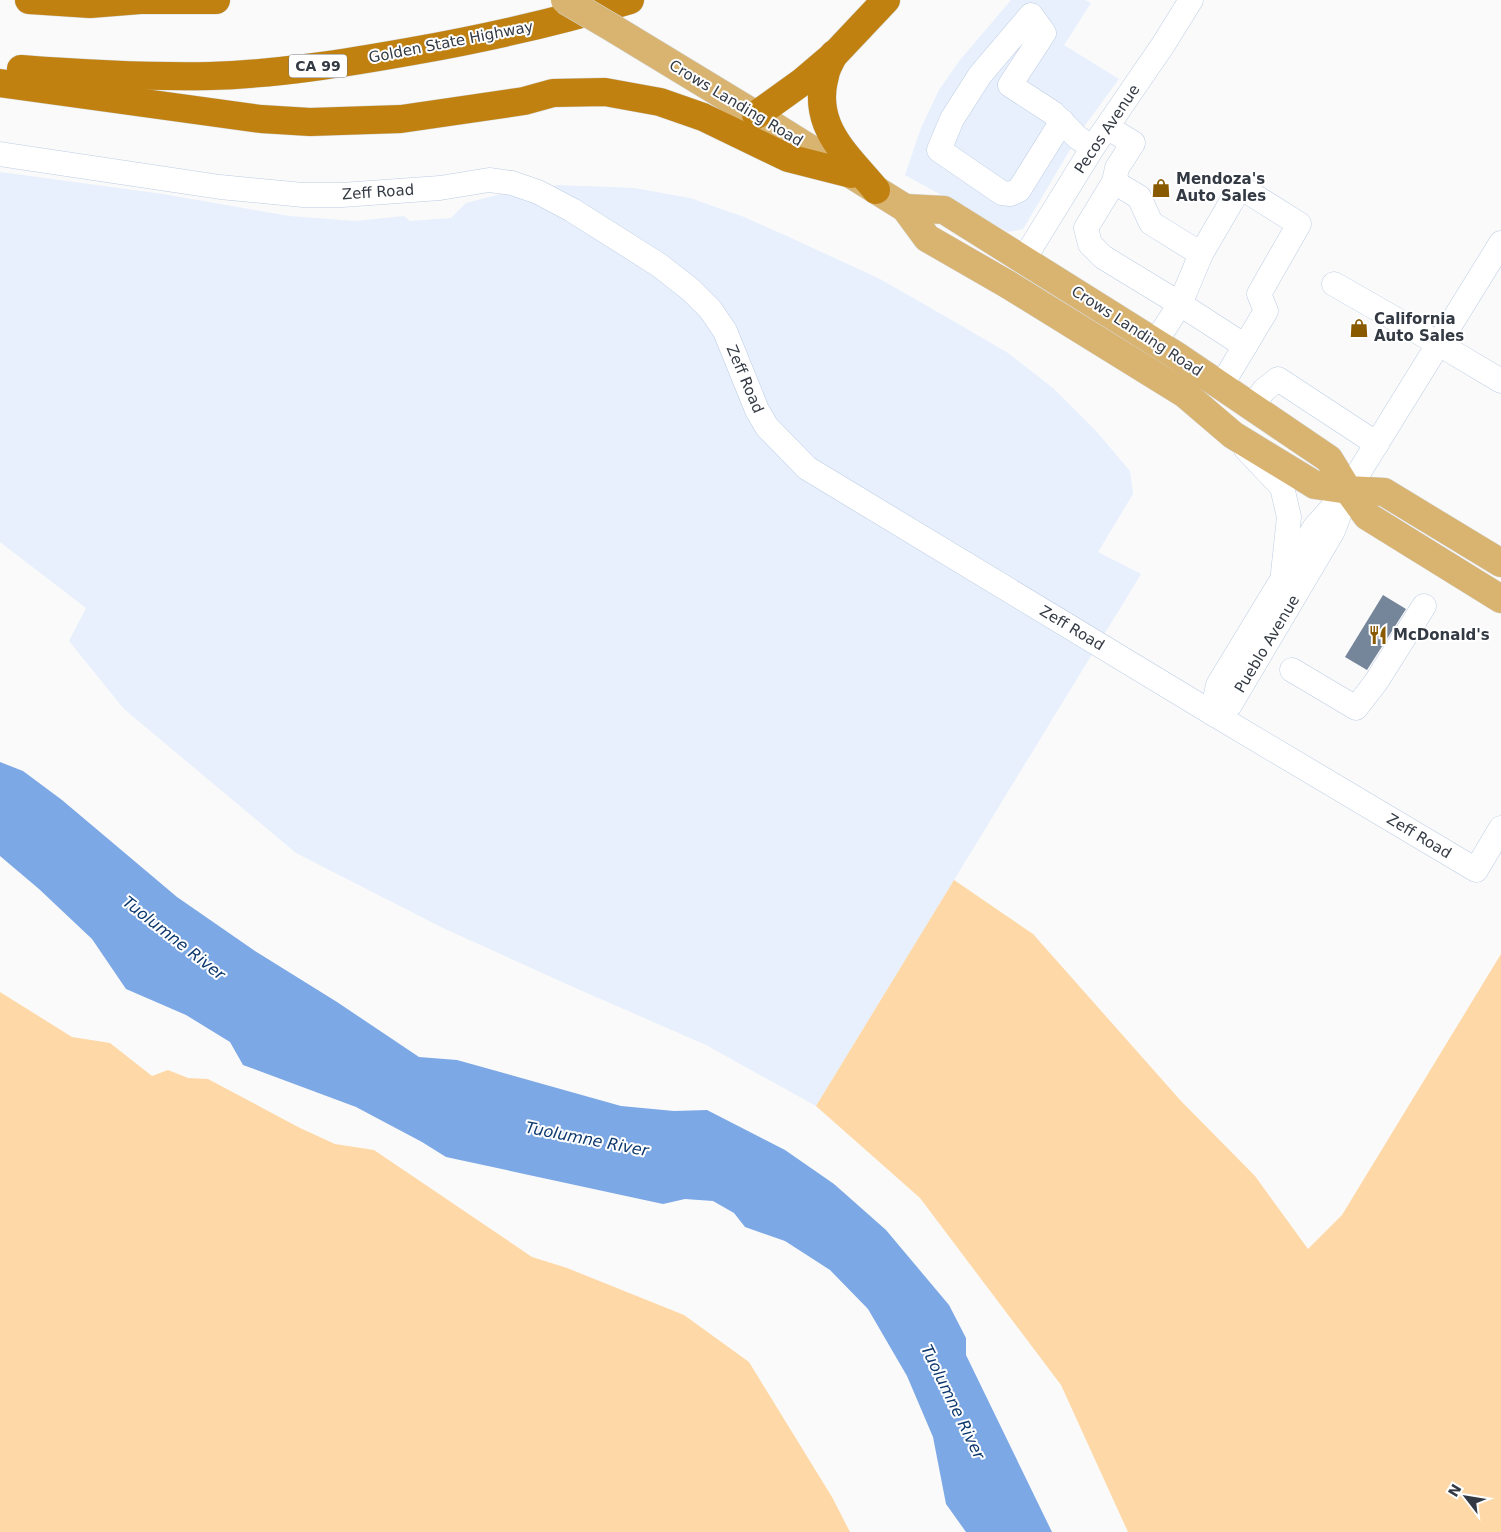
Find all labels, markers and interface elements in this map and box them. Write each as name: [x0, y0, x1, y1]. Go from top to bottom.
street label: Golden State Highway: [367, 17, 535, 67]
road number: CA 99: [289, 54, 347, 78]
street label: Crows Landing Road: [666, 56, 806, 150]
street label: Pecos Avenue: [1071, 81, 1143, 177]
place label: Mendoza's Auto Sales: [1176, 170, 1266, 205]
shop icon: Mendoza's Auto Sales: [1150, 177, 1172, 199]
street label: Zeff Road: [341, 181, 415, 203]
street label: Crows Landing Road: [1068, 282, 1206, 380]
place label: California Auto Sales: [1374, 310, 1464, 345]
shop icon: California Auto Sales: [1348, 317, 1370, 339]
street label: Zeff Road: [723, 342, 767, 416]
street label: Pueblo Avenue: [1231, 592, 1303, 696]
street label: Zeff Road: [1036, 602, 1108, 654]
restaurant icon: McDonald's: [1367, 624, 1389, 646]
place label: McDonald's: [1393, 626, 1490, 644]
street label: Zeff Road: [1383, 810, 1455, 862]
water label: Tuolumne River: [119, 892, 230, 985]
water label: Tuolumne River: [524, 1118, 651, 1161]
water label: Tuolumne River: [917, 1342, 990, 1464]
north arrow: [1441, 1472, 1491, 1522]
text: N: [1445, 1481, 1465, 1499]

